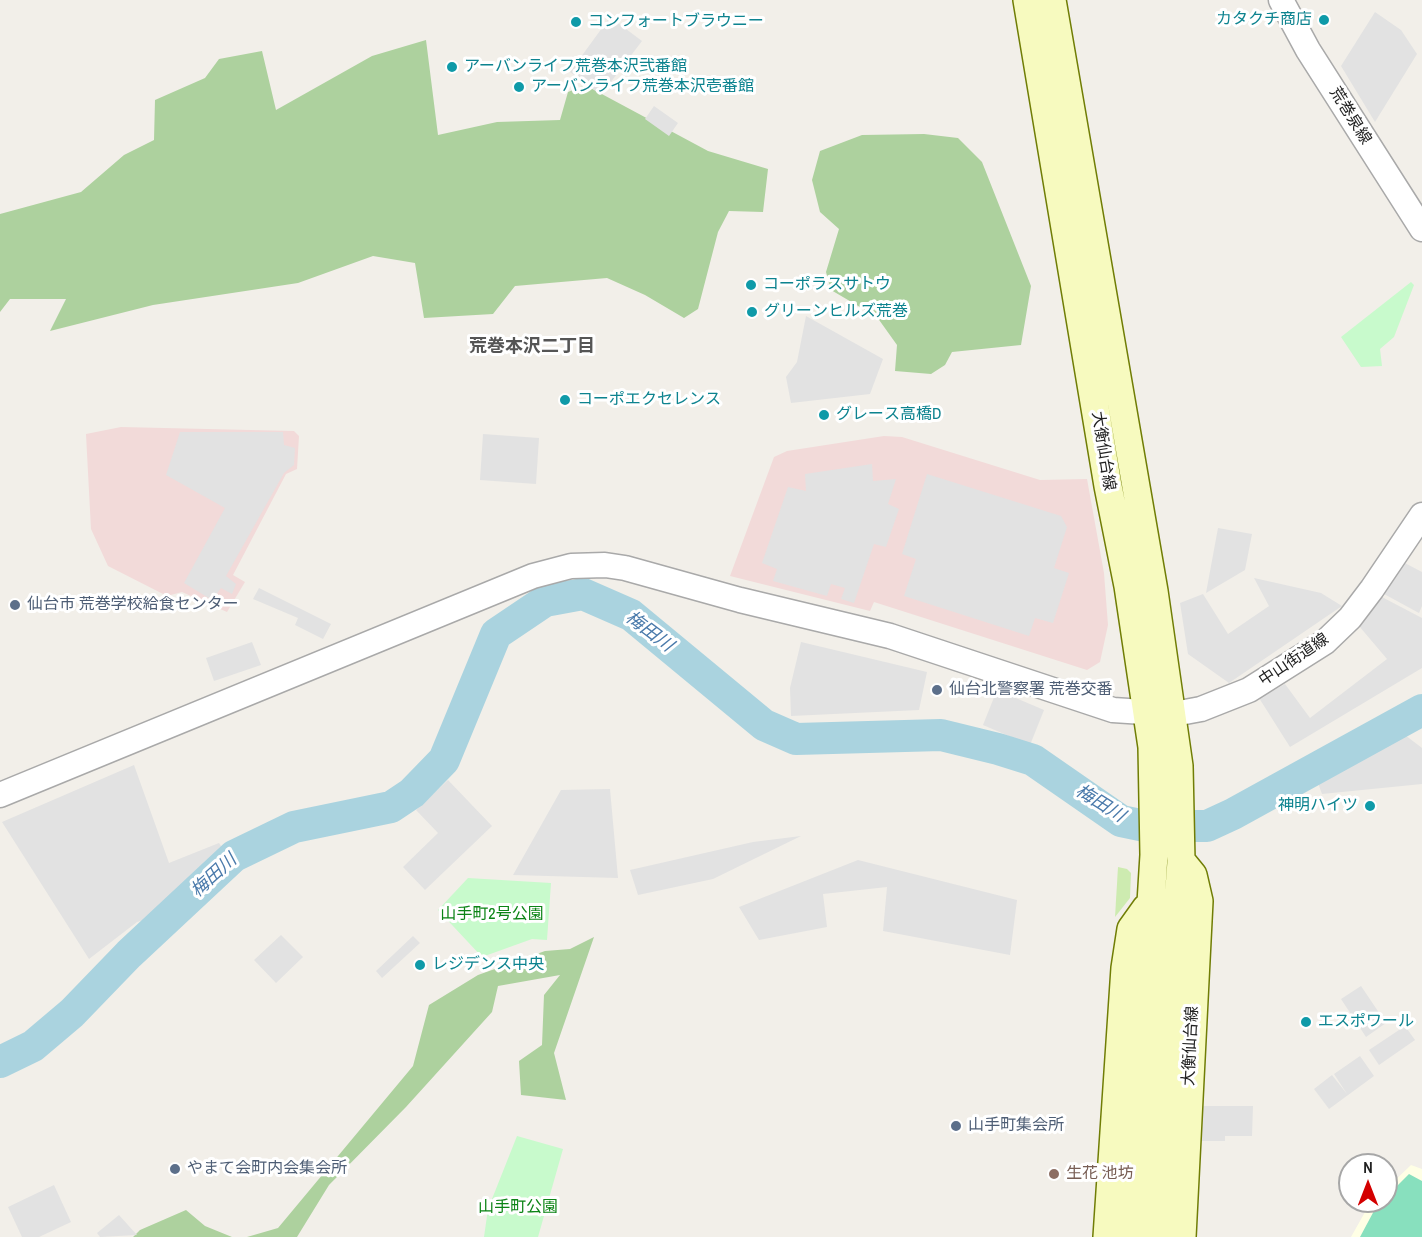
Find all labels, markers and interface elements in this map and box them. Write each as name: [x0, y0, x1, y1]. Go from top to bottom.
place label: カタクチ商店: [1216, 10, 1312, 30]
place label: コンフォートブラウニー: [588, 12, 764, 32]
marker: カタクチ商店: [1317, 13, 1331, 27]
marker: コンフォートブラウニー: [569, 15, 583, 29]
place label: アーバンライフ荒巻本沢弐番館: [464, 57, 687, 77]
marker: アーバンライフ荒巻本沢弐番館: [445, 60, 459, 74]
place label: アーバンライフ荒巻本沢壱番館: [531, 77, 754, 97]
marker: アーバンライフ荒巻本沢壱番館: [512, 80, 526, 94]
street label: 荒巻泉線: [1325, 84, 1375, 148]
place label: コーポラスサトウ: [763, 275, 891, 295]
marker: コーポラスサトウ: [744, 278, 758, 292]
place label: グリーンヒルズ荒巻: [764, 302, 908, 322]
marker: グリーンヒルズ荒巻: [745, 305, 759, 319]
district label: 荒巻本沢二丁目: [469, 336, 595, 358]
place label: コーポエクセレンス: [577, 390, 721, 410]
marker: コーポエクセレンス: [558, 393, 572, 407]
place label: グレース高橋D: [836, 405, 941, 425]
marker: グレース高橋D: [817, 408, 831, 422]
street label: 大衡仙台線: [1087, 410, 1119, 492]
place label: 仙台市 荒巻学校給食センター: [27, 595, 239, 615]
marker: 仙台市 荒巻学校給食センター: [8, 598, 22, 612]
water label: 梅田川: [621, 607, 677, 657]
street label: 中山街道線: [1255, 630, 1333, 690]
place label: 仙台北警察署 荒巻交番: [949, 680, 1113, 700]
marker: 仙台北警察署 荒巻交番: [930, 683, 944, 697]
water label: 梅田川: [1071, 781, 1129, 827]
place label: 神明ハイツ: [1278, 796, 1358, 816]
marker: 神明ハイツ: [1363, 799, 1377, 813]
water label: 梅田川: [187, 850, 241, 902]
park label: 山手町2号公園: [440, 905, 544, 925]
place label: レジデンス中央: [432, 955, 544, 975]
marker: レジデンス中央: [413, 958, 427, 972]
street label: 大衡仙台線: [1179, 1006, 1203, 1086]
place label: エスポワール: [1318, 1012, 1414, 1032]
marker: エスポワール: [1299, 1015, 1313, 1029]
place label: 山手町集会所: [968, 1116, 1064, 1136]
marker: 山手町集会所: [949, 1119, 963, 1133]
north arrow: [1338, 1153, 1398, 1213]
text: N: [1363, 1156, 1373, 1178]
place label: やまて会町内会集会所: [187, 1159, 347, 1179]
marker: やまて会町内会集会所: [168, 1162, 182, 1176]
place label: 生花 池坊: [1066, 1164, 1134, 1184]
marker: 生花 池坊: [1047, 1167, 1061, 1181]
park label: 山手町公園: [478, 1198, 558, 1218]

